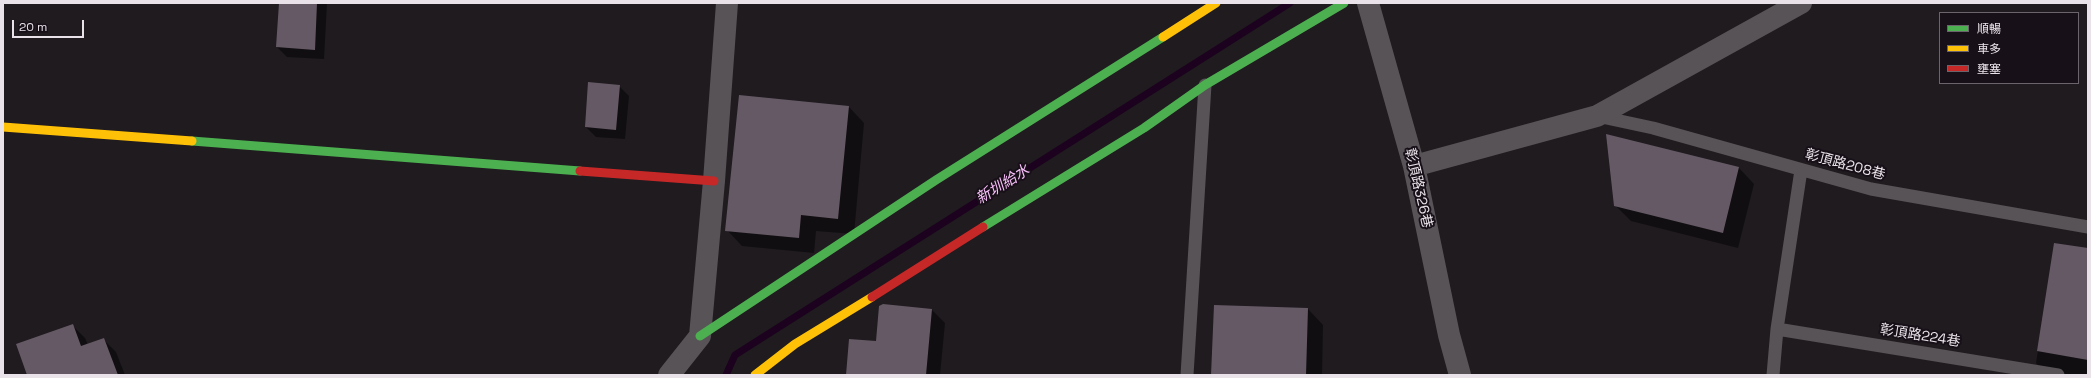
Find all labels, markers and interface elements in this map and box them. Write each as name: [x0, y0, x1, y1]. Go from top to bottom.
scale bar: [14, 12, 86, 38]
legend: [1939, 12, 2079, 84]
text: 20 m: [19, 19, 47, 35]
text: 順暢: [1977, 21, 2001, 37]
text: 車多: [1977, 41, 2001, 57]
text: 壅塞: [1977, 61, 2001, 77]
street label: 彰頂路326巷: [1401, 146, 1435, 230]
street label: 彰頂路208巷: [1803, 146, 1887, 184]
water label: 新圳給水: [973, 161, 1033, 209]
street label: 彰頂路224巷: [1879, 321, 1961, 351]

